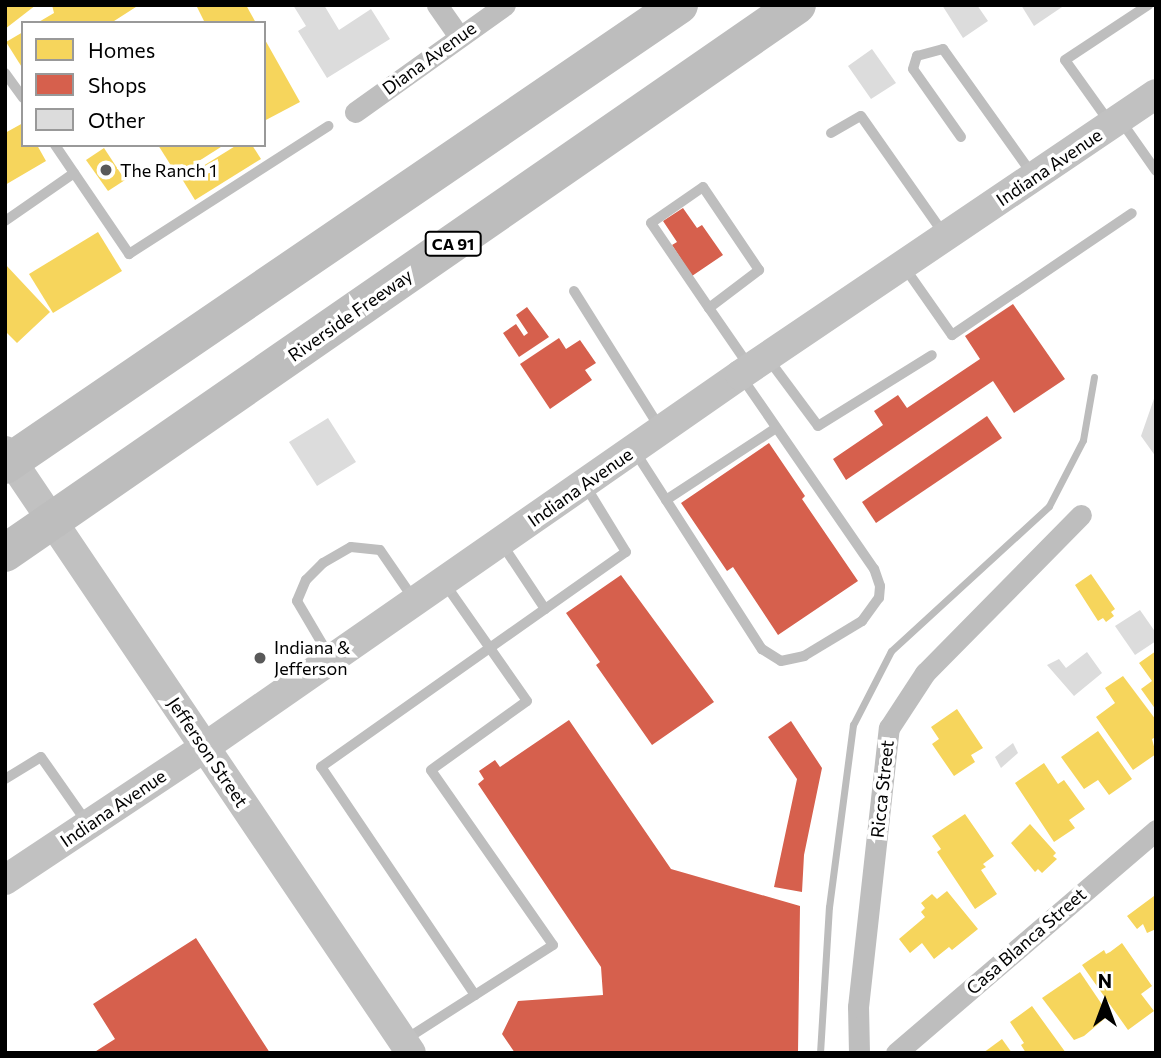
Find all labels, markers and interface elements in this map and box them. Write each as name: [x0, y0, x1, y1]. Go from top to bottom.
street label: Diana Avenue: [378, 17, 480, 99]
legend: [21, 21, 266, 147]
text: Homes: [88, 37, 155, 62]
text: Shops: [88, 72, 147, 97]
text: Other: [88, 107, 145, 132]
street label: Indiana Avenue: [992, 124, 1106, 210]
place label: The Ranch 1: [120, 159, 217, 181]
marker: The Ranch 1: [98, 162, 114, 178]
road number: CA 91: [423, 232, 483, 256]
street label: Riverside Freeway: [284, 264, 416, 366]
street label: Indiana Avenue: [523, 443, 637, 531]
place label: Indiana & Jefferson: [274, 637, 350, 680]
marker: Indiana & Jefferson: [252, 650, 268, 666]
street label: Jefferson Street: [163, 693, 253, 811]
street label: Ricca Street: [866, 739, 898, 839]
street label: Indiana Avenue: [56, 765, 170, 851]
street label: Casa Blanca Street: [962, 883, 1090, 999]
north arrow: [1070, 967, 1140, 1037]
text: N: [1098, 969, 1112, 992]

